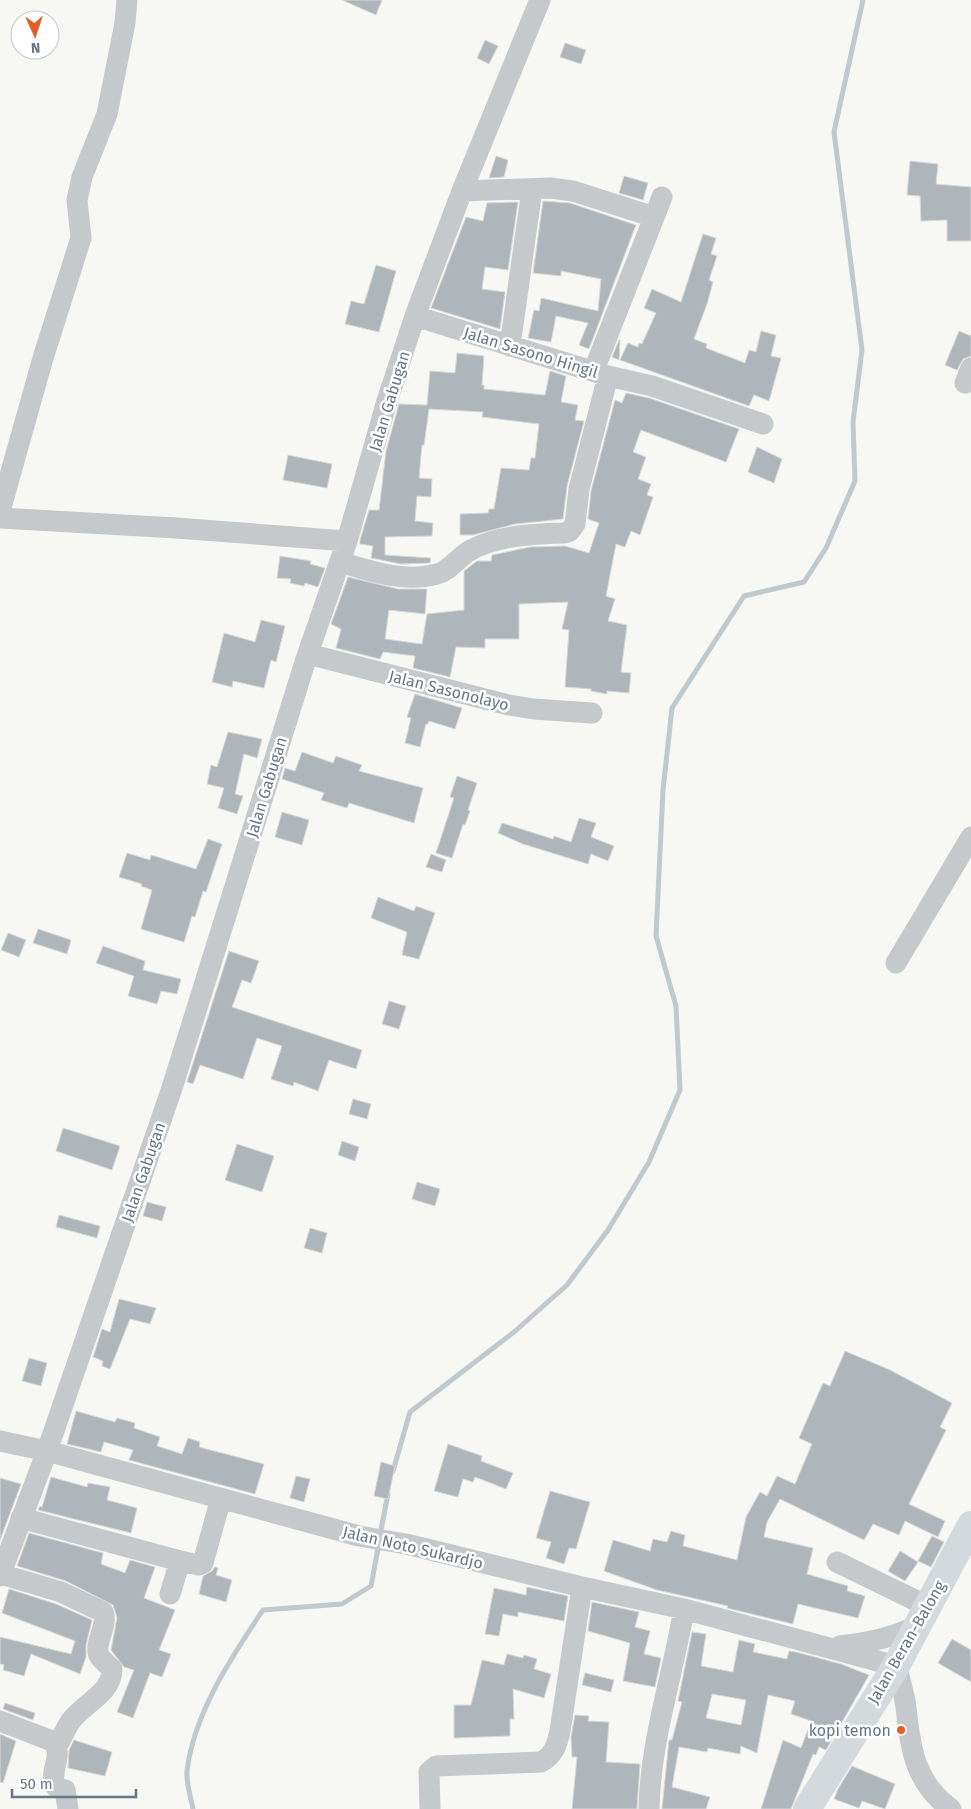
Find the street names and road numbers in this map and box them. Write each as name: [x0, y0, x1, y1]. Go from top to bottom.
street label: Jalan Sasono Hingil: [461, 323, 601, 382]
street label: Jalan Gabugan: [365, 349, 414, 454]
street label: Jalan Sasonolayo: [387, 666, 511, 715]
street label: Jalan Gabugan: [242, 735, 291, 840]
street label: Jalan Gabugan: [118, 1120, 169, 1224]
street label: Jalan Noto Sukardjo: [341, 1522, 485, 1573]
street label: Jalan Beran-Balong: [863, 1577, 950, 1707]

